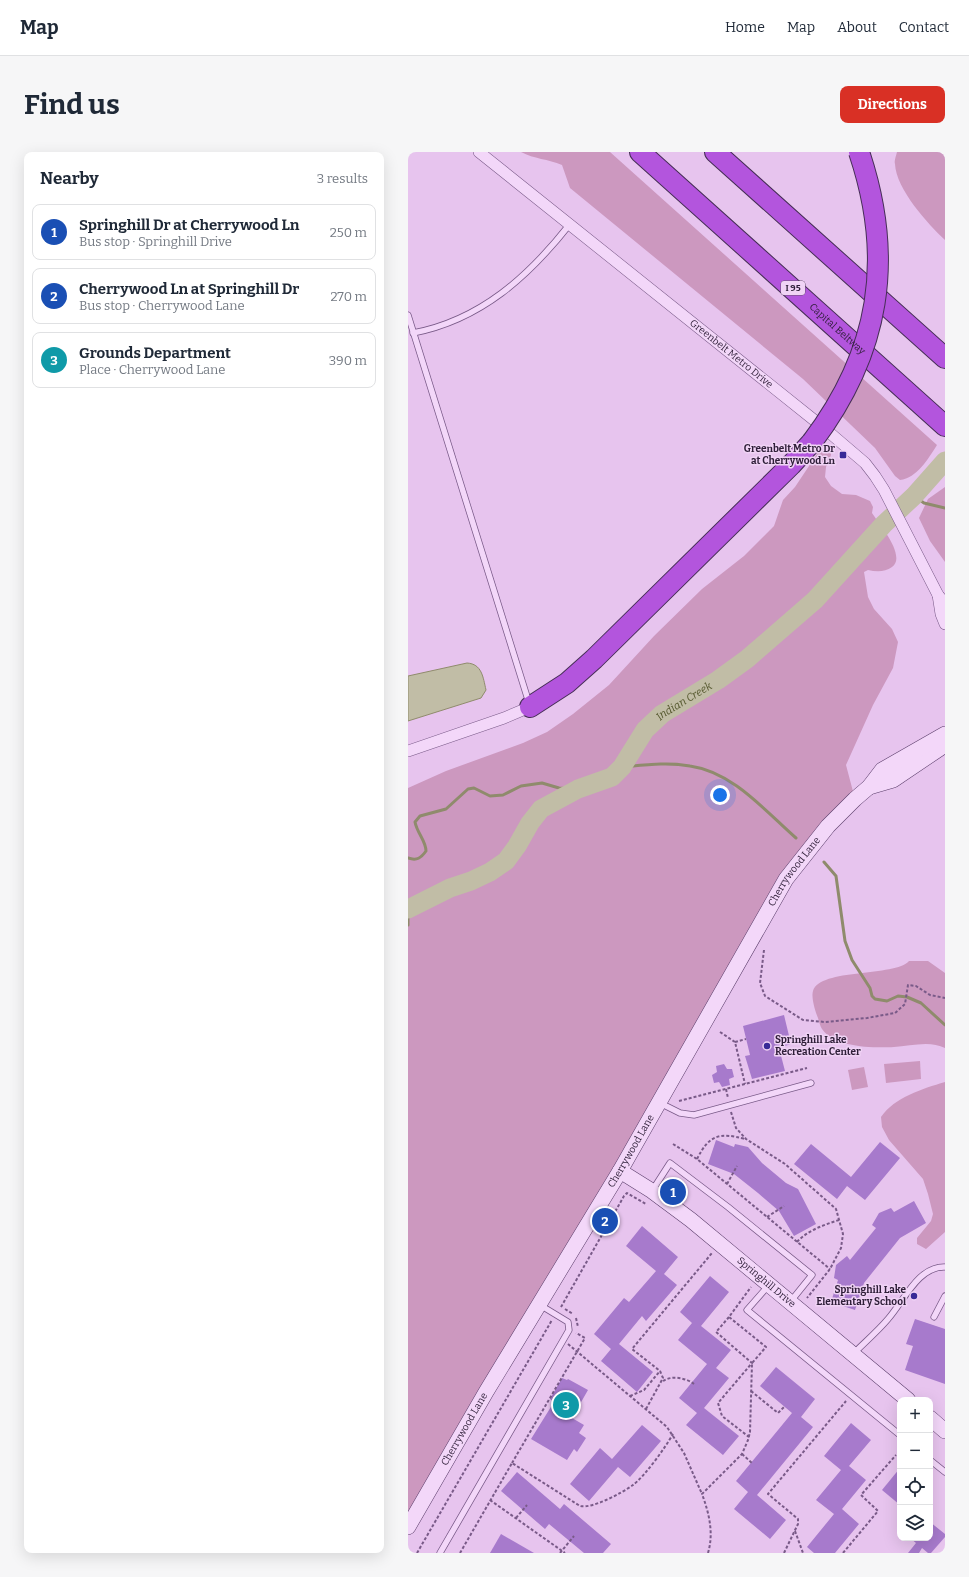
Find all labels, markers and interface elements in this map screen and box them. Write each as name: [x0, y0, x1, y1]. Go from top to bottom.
text: Map: [20, 16, 59, 39]
text: Home: [725, 19, 765, 36]
text: Map: [787, 19, 815, 36]
text: About: [837, 19, 877, 36]
text: Contact: [899, 19, 949, 36]
button: Directions: [840, 86, 945, 123]
text: Find us: [24, 88, 120, 121]
text: Nearby: [40, 168, 99, 189]
text: 3 results: [317, 171, 368, 186]
text: Springhill Dr at Cherrywood Ln: [79, 216, 299, 234]
text: 1: [51, 225, 57, 240]
text: 250 m: [330, 225, 367, 240]
text: Bus stop · Springhill Drive: [79, 234, 232, 249]
text: Cherrywood Ln at Springhill Dr: [79, 280, 299, 298]
road number: I 95: [781, 281, 805, 295]
text: 2: [50, 289, 58, 304]
text: 270 m: [330, 289, 367, 304]
text: Bus stop · Cherrywood Lane: [79, 298, 245, 313]
street label: Capital Beltway: [807, 301, 868, 358]
street label: Greenbelt Metro Drive: [687, 317, 775, 391]
text: Grounds Department: [79, 344, 231, 362]
text: 3: [50, 353, 58, 368]
text: 390 m: [329, 353, 367, 368]
text: Place · Cherrywood Lane: [79, 362, 225, 377]
place label: Greenbelt Metro Dr at Cherrywood Ln: [744, 443, 836, 467]
marker: Greenbelt Metro Dr at Cherrywood Ln: [838, 450, 848, 460]
water label: Indian Creek: [653, 678, 715, 723]
your location: [710, 785, 730, 805]
street label: Cherrywood Lane: [766, 835, 823, 908]
place label: Springhill Lake Recreation Center: [775, 1034, 861, 1058]
marker: Springhill Lake Recreation Center: [762, 1041, 772, 1051]
street label: Cherrywood Lane: [605, 1113, 657, 1190]
pin: 1: [660, 1177, 686, 1207]
pin: 2: [592, 1206, 618, 1236]
street label: Springhill Drive: [734, 1255, 798, 1310]
place label: Springhill Lake Elementary School: [816, 1284, 907, 1308]
marker: Springhill Lake Elementary School: [909, 1291, 919, 1301]
pin: 3: [553, 1390, 579, 1420]
street label: Cherrywood Lane: [439, 1391, 490, 1468]
map controls: [897, 1397, 933, 1541]
button: +: [897, 1397, 933, 1433]
button: −: [897, 1433, 933, 1469]
button: locate: [897, 1469, 933, 1505]
button: layers: [897, 1505, 933, 1541]

